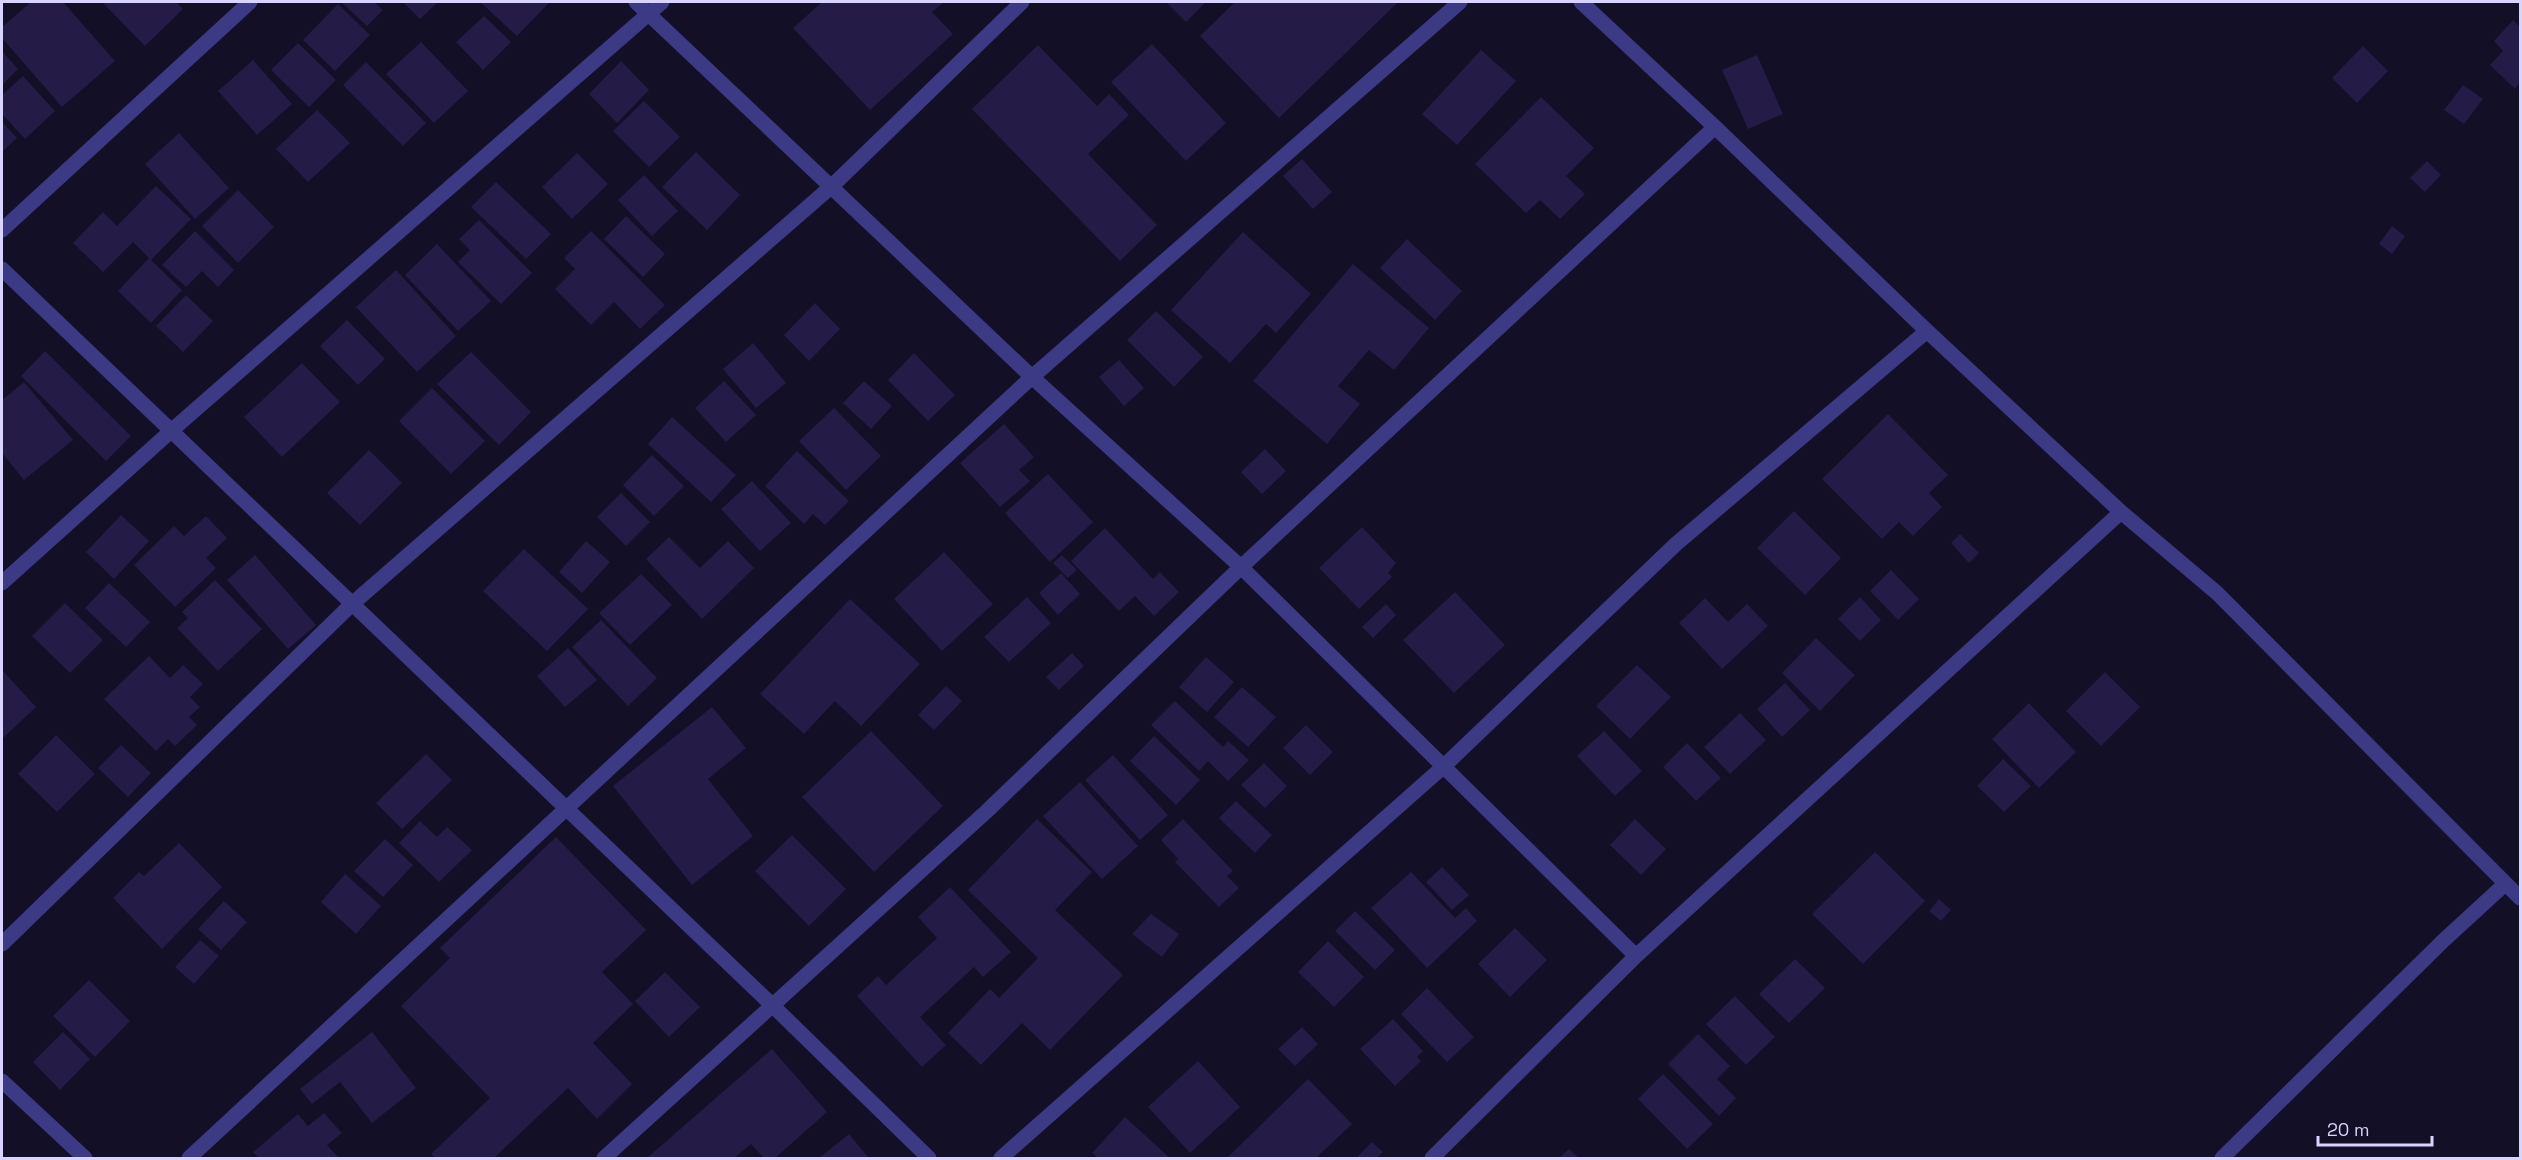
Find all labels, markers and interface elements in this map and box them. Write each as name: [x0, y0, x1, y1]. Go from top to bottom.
scale bar: [2318, 1109, 2432, 1147]
text: 20 m: [2327, 1118, 2370, 1141]

